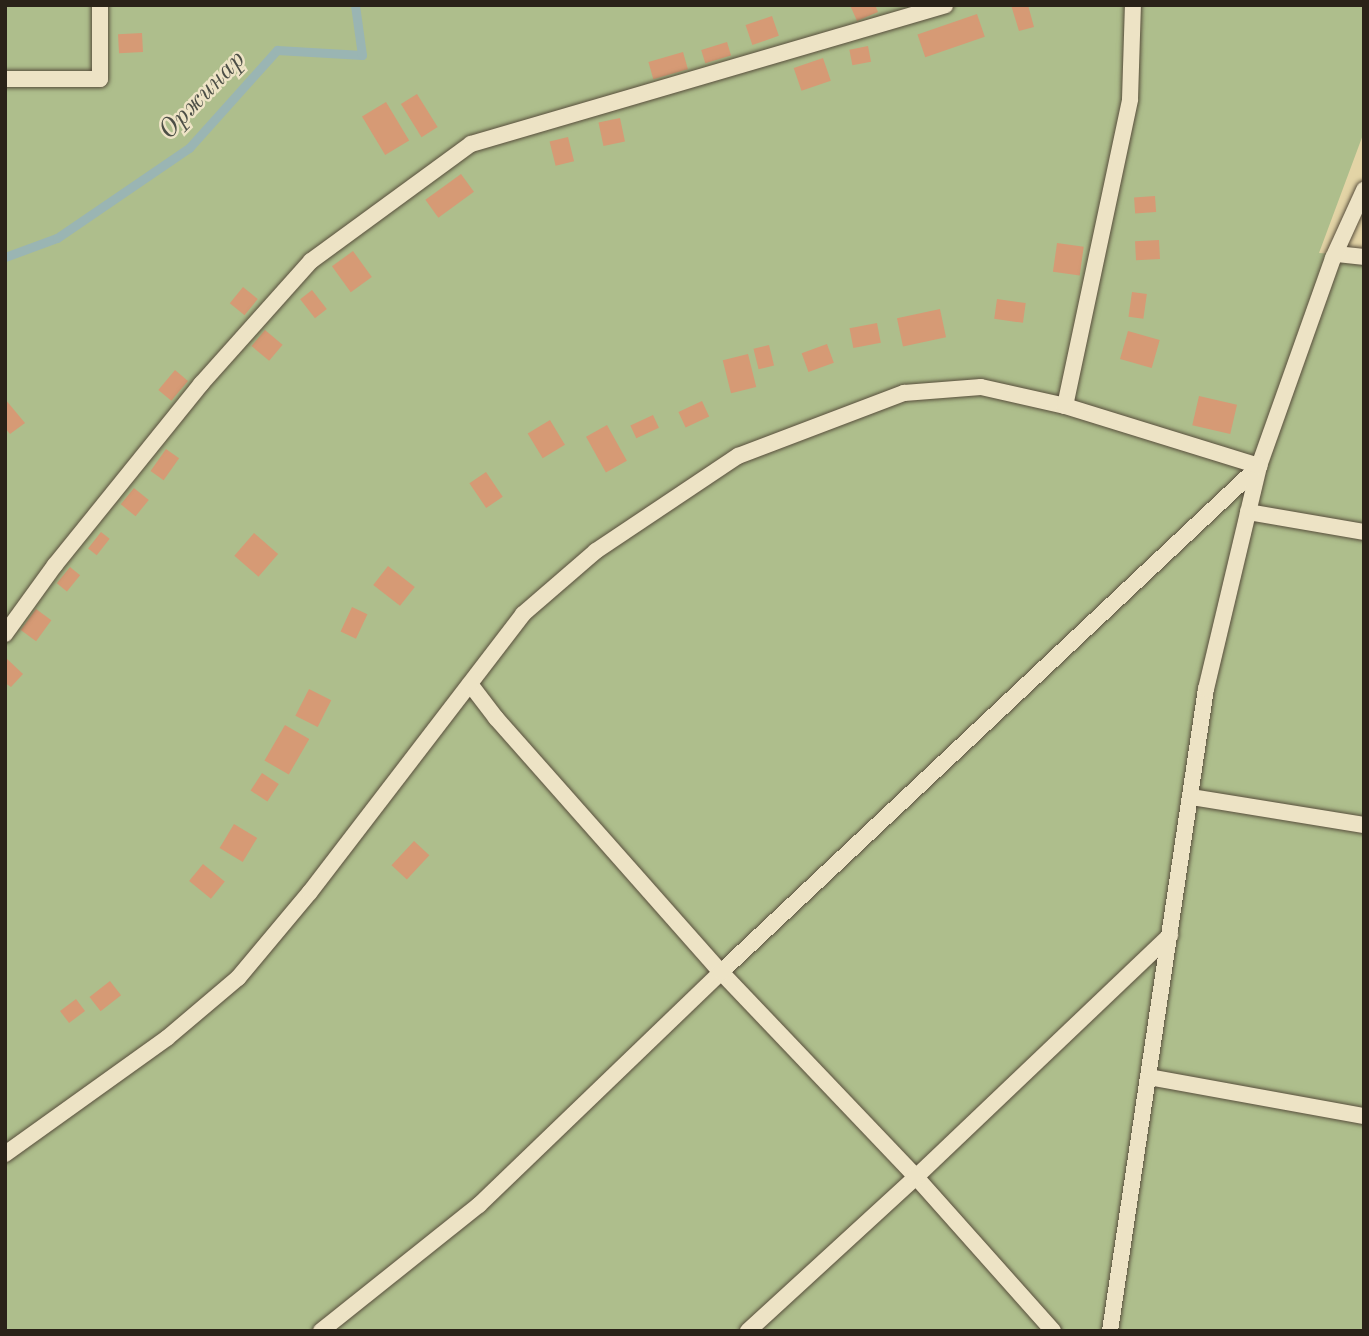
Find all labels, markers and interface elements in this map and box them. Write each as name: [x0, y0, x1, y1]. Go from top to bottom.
water label: Оржинар: [153, 45, 253, 147]

